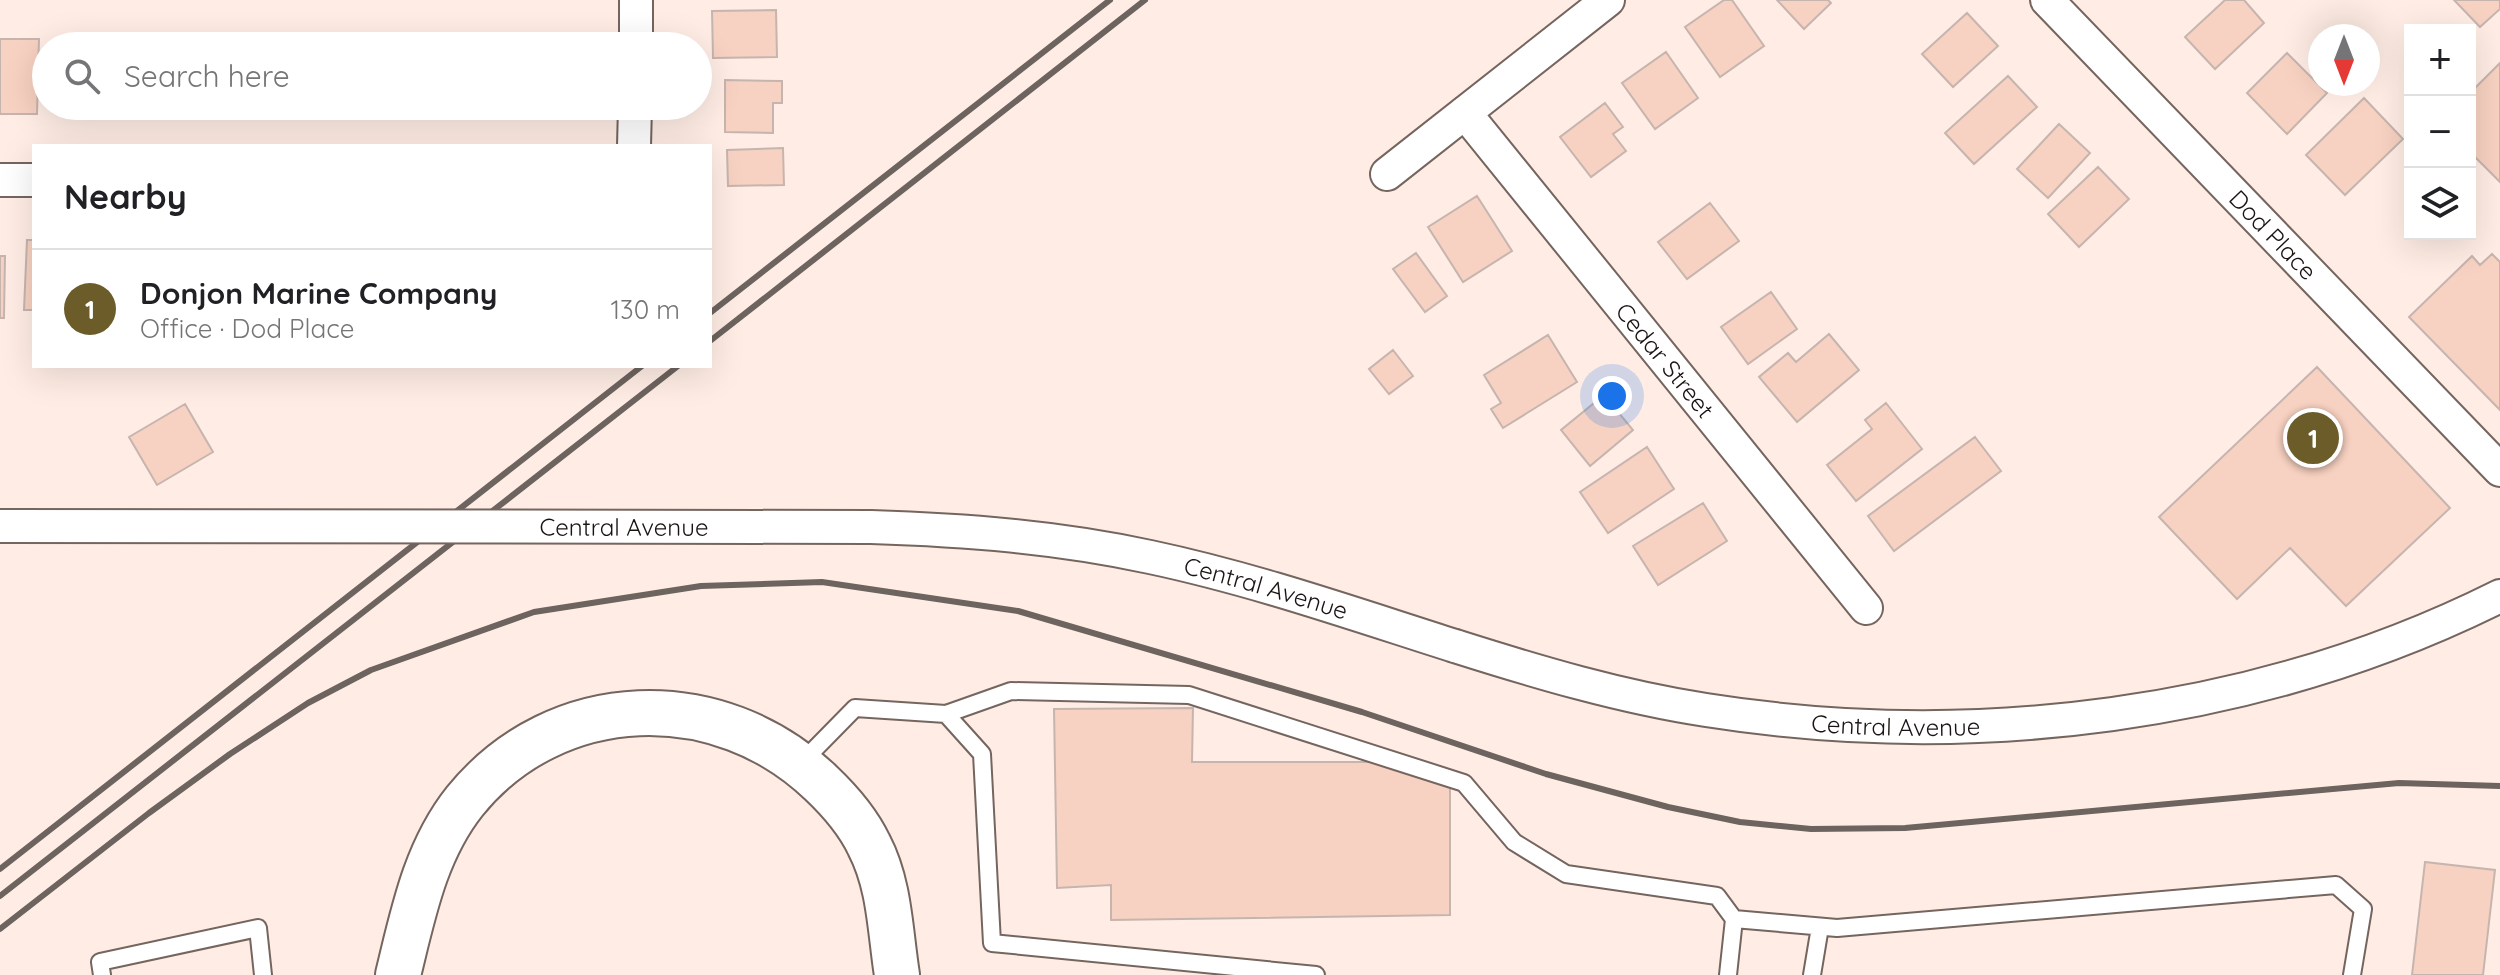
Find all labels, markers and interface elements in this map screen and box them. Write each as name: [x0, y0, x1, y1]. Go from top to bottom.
north arrow: [2308, 24, 2380, 96]
map controls: [2404, 24, 2476, 240]
button: +: [2404, 24, 2476, 96]
search box: [32, 32, 712, 120]
icon: search: [60, 54, 104, 98]
text: Search here: [124, 57, 290, 95]
button: −: [2404, 96, 2476, 168]
button: layers: [2404, 168, 2476, 240]
text: Nearby: [64, 175, 187, 218]
street label: Dod Place: [2223, 183, 2323, 286]
text: Donjon Marine Company: [140, 274, 497, 312]
text: 1: [85, 293, 95, 326]
text: 130 m: [610, 293, 680, 326]
street label: Cedar Street: [1610, 296, 1721, 424]
text: Office · Dod Place: [140, 312, 354, 345]
your location: [1592, 376, 1632, 416]
pin: 1: [2287, 408, 2339, 468]
street label: Central Avenue: [540, 512, 708, 542]
street label: Central Avenue: [1181, 550, 1352, 626]
street label: Central Avenue: [1810, 708, 1981, 742]

